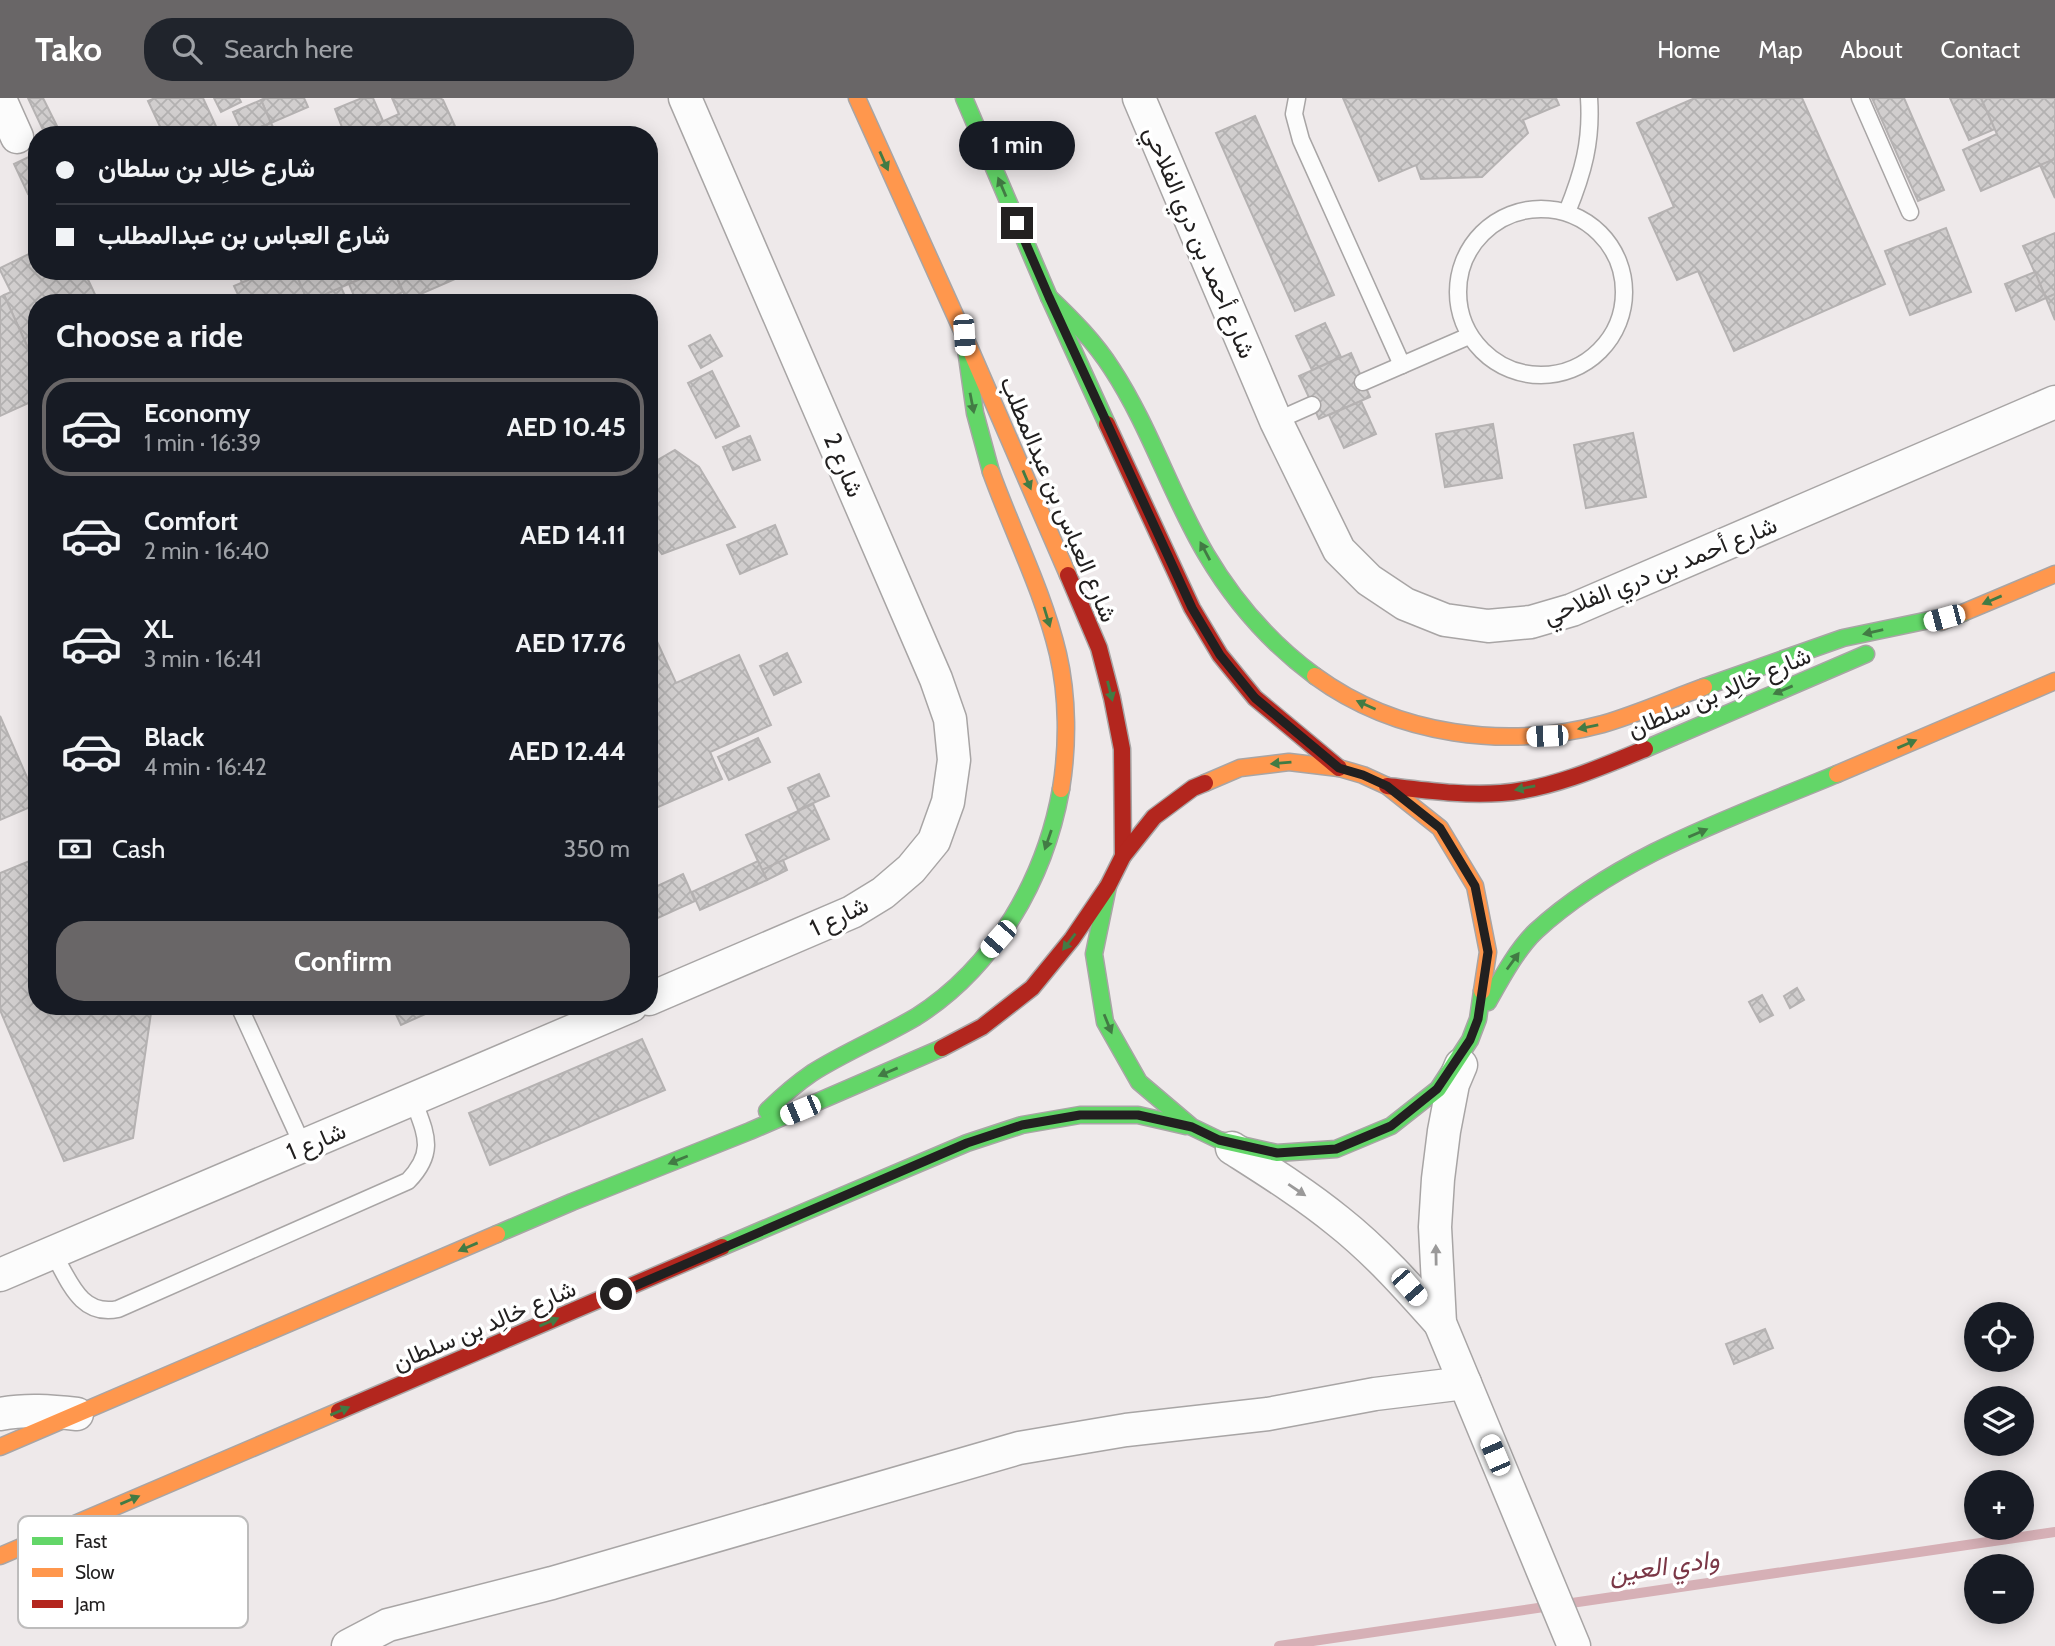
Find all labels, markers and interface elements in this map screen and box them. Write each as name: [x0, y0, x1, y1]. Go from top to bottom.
search box: [144, 18, 634, 81]
text: Tako: [35, 29, 102, 69]
icon: search: [168, 30, 206, 68]
text: Search here: [224, 33, 353, 65]
text: Home: [1657, 35, 1720, 64]
text: Map: [1758, 35, 1803, 64]
text: About: [1841, 35, 1903, 64]
text: Contact: [1941, 35, 2020, 64]
street label: شارع أحمد بن دري الفلاحي: [1133, 121, 1262, 364]
callout: 1 min: [959, 122, 1075, 170]
text: 1 min: [991, 131, 1043, 159]
one-way arrow: [878, 151, 890, 171]
text: شارع خالِد بن سلطان: [98, 152, 315, 184]
one-way arrow: [996, 177, 1007, 198]
route end: [1001, 207, 1033, 239]
text: شارع العباس بن عبدالمطلب: [98, 219, 390, 251]
car: [953, 313, 976, 357]
text: Choose a ride: [56, 316, 243, 355]
street label: شارع العباس بن عبدالمطلب: [992, 372, 1124, 627]
one-way arrow: [967, 392, 978, 414]
icon: car: [60, 396, 123, 459]
text: Economy: [144, 397, 250, 429]
text: AED 10.45: [507, 411, 626, 443]
text: 1 min · 16:39: [144, 429, 261, 457]
street label: شارع 2: [816, 429, 870, 502]
one-way arrow: [1022, 470, 1033, 491]
icon: car: [60, 504, 123, 567]
text: Comfort: [144, 505, 238, 537]
street label: شارع أحمد بن دري الفلاحي: [1539, 510, 1783, 635]
text: AED 14.11: [520, 519, 626, 551]
text: 2 min · 16:40: [144, 537, 270, 565]
one-way arrow: [1199, 541, 1211, 561]
one-way arrow: [1981, 595, 2002, 606]
car: [1921, 602, 1968, 634]
one-way arrow: [1042, 607, 1052, 628]
icon: car: [60, 612, 123, 675]
text: XL: [144, 613, 173, 645]
one-way arrow: [1862, 626, 1884, 637]
text: AED 17.76: [515, 627, 626, 659]
street label: شارع خالِد بن سلطان: [1623, 640, 1816, 746]
text: 3 min · 16:41: [144, 645, 261, 673]
one-way arrow: [1105, 681, 1116, 703]
one-way arrow: [1773, 684, 1793, 696]
one-way arrow: [1355, 700, 1376, 711]
icon: car: [60, 720, 123, 783]
text: Black: [144, 721, 204, 753]
one-way arrow: [1577, 722, 1599, 733]
car: [1526, 725, 1569, 747]
text: AED 12.44: [509, 735, 626, 767]
one-way arrow: [1897, 738, 1917, 750]
text: 4 min · 16:42: [144, 753, 267, 781]
one-way arrow: [1270, 758, 1292, 769]
one-way arrow: [1514, 783, 1536, 794]
one-way arrow: [1687, 827, 1708, 838]
icon: cash: [56, 830, 94, 868]
one-way arrow: [1042, 830, 1053, 851]
text: Cash: [112, 833, 165, 865]
text: 350 m: [564, 835, 630, 863]
street label: شارع 1: [805, 889, 874, 944]
car: [977, 916, 1020, 962]
button: Confirm: [56, 921, 630, 1001]
one-way arrow: [1062, 932, 1077, 950]
one-way arrow: [1506, 952, 1520, 970]
one-way arrow: [1103, 1014, 1114, 1035]
one-way arrow: [877, 1067, 898, 1078]
car: [777, 1092, 824, 1128]
street label: شارع 1: [282, 1116, 351, 1168]
one-way arrow: [667, 1154, 688, 1165]
one-way arrow: [1288, 1183, 1306, 1197]
one-way arrow: [457, 1242, 478, 1253]
one-way arrow: [1430, 1244, 1442, 1266]
car: [1388, 1264, 1431, 1310]
street label: شارع خالِد بن سلطان: [388, 1273, 581, 1379]
route start: [600, 1278, 632, 1310]
map controls: [1964, 1302, 2034, 1624]
button: locate: [1964, 1302, 2034, 1372]
one-way arrow: [539, 1316, 560, 1327]
button: layers: [1964, 1386, 2034, 1456]
one-way arrow: [330, 1405, 350, 1417]
car: [1478, 1432, 1513, 1478]
button: +: [1964, 1470, 2034, 1540]
one-way arrow: [120, 1494, 141, 1505]
legend: [18, 1516, 248, 1628]
text: Fast: [75, 1530, 108, 1553]
water label: وادي العين: [1607, 1542, 1722, 1595]
button: −: [1964, 1554, 2034, 1624]
text: Slow: [75, 1561, 115, 1584]
text: Jam: [74, 1593, 105, 1616]

